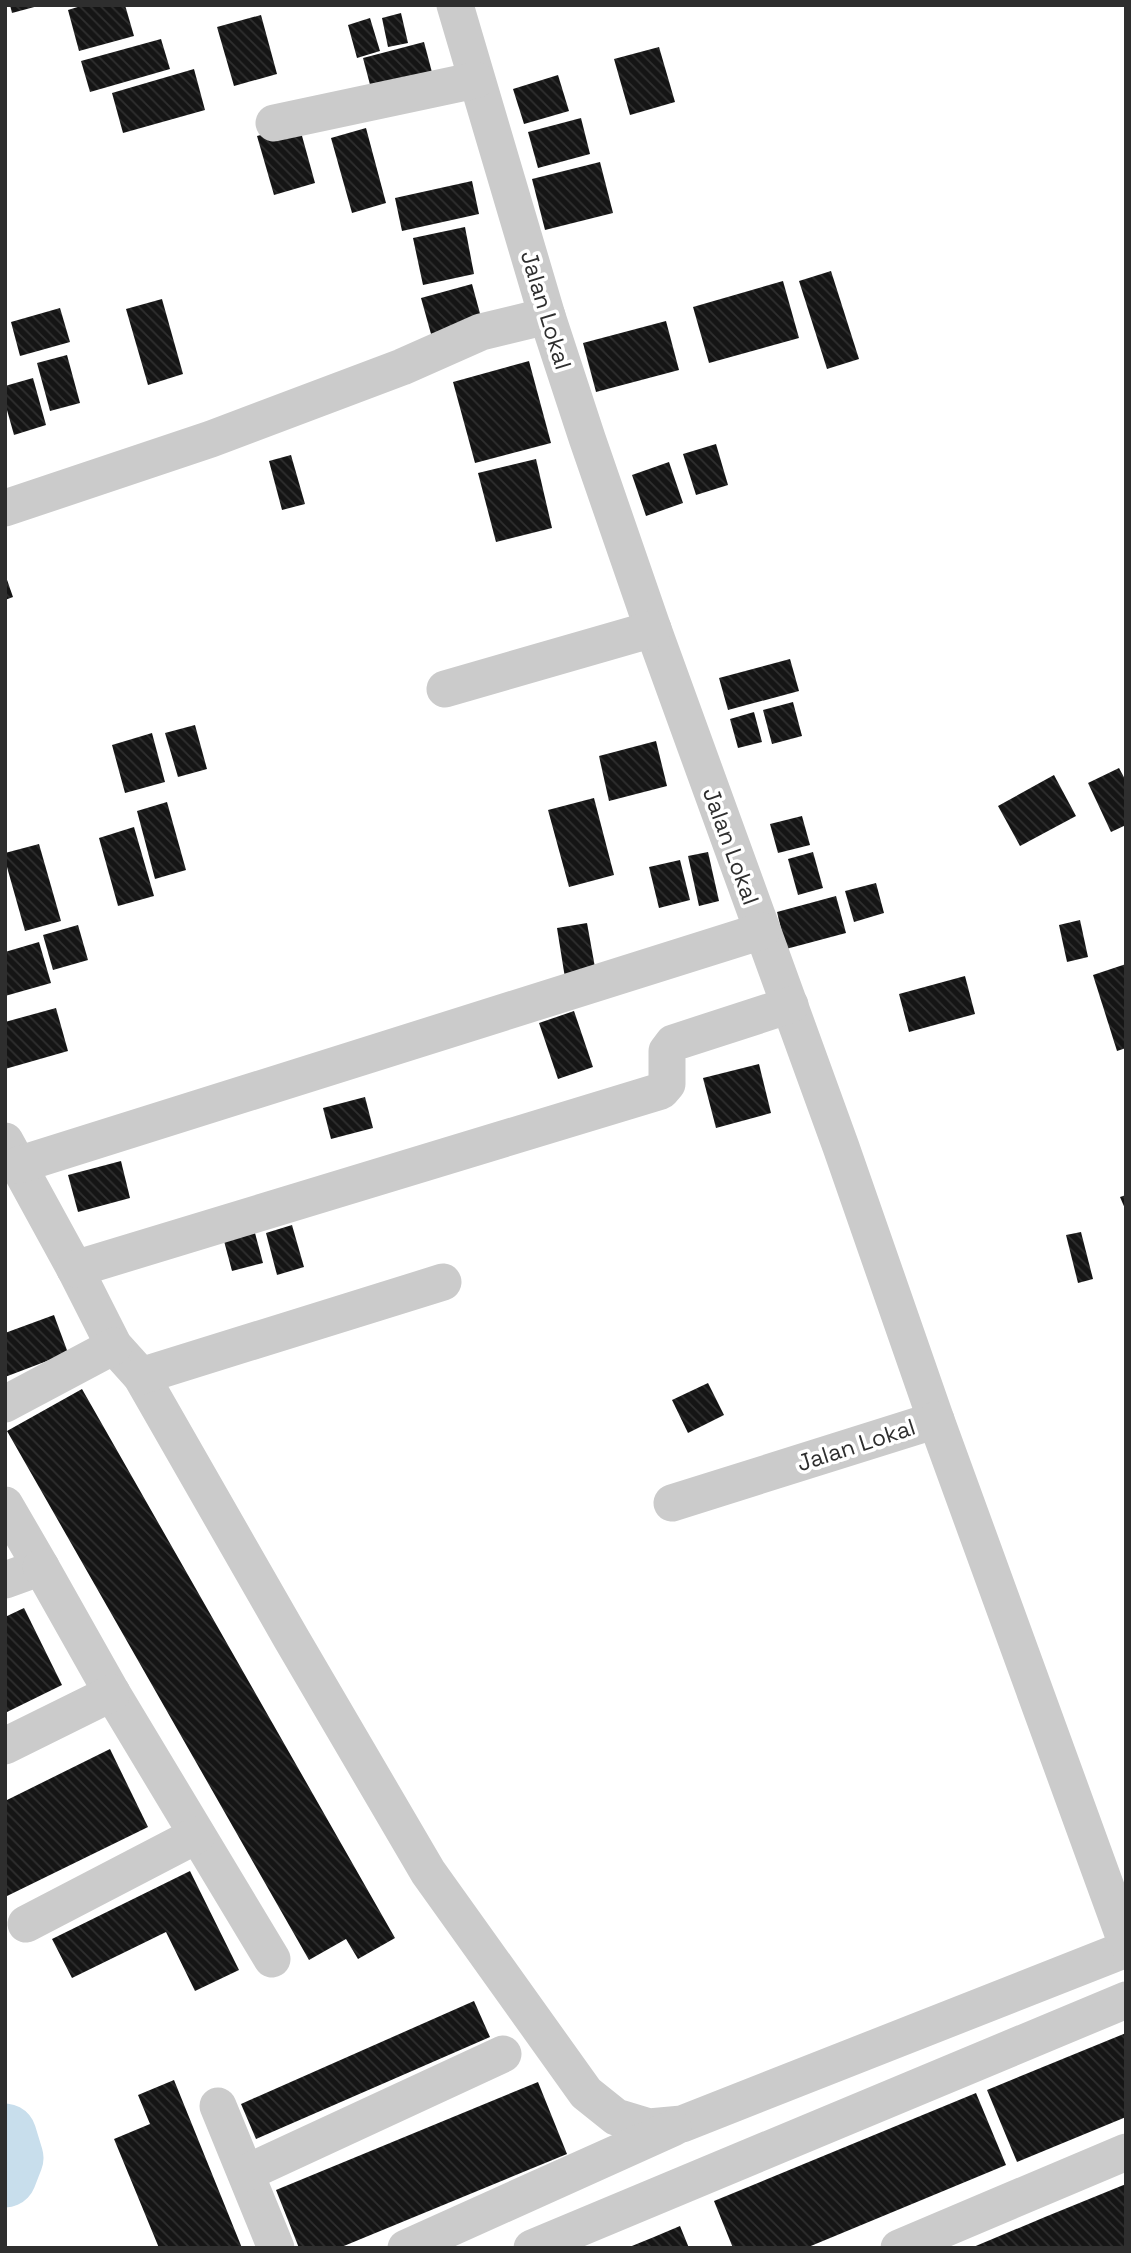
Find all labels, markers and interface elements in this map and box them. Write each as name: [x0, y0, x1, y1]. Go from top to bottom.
street label: Jalan Lokal: [514, 247, 578, 373]
street label: Jalan Lokal: [696, 783, 766, 909]
street label: Jalan Lokal: [793, 1412, 919, 1478]

